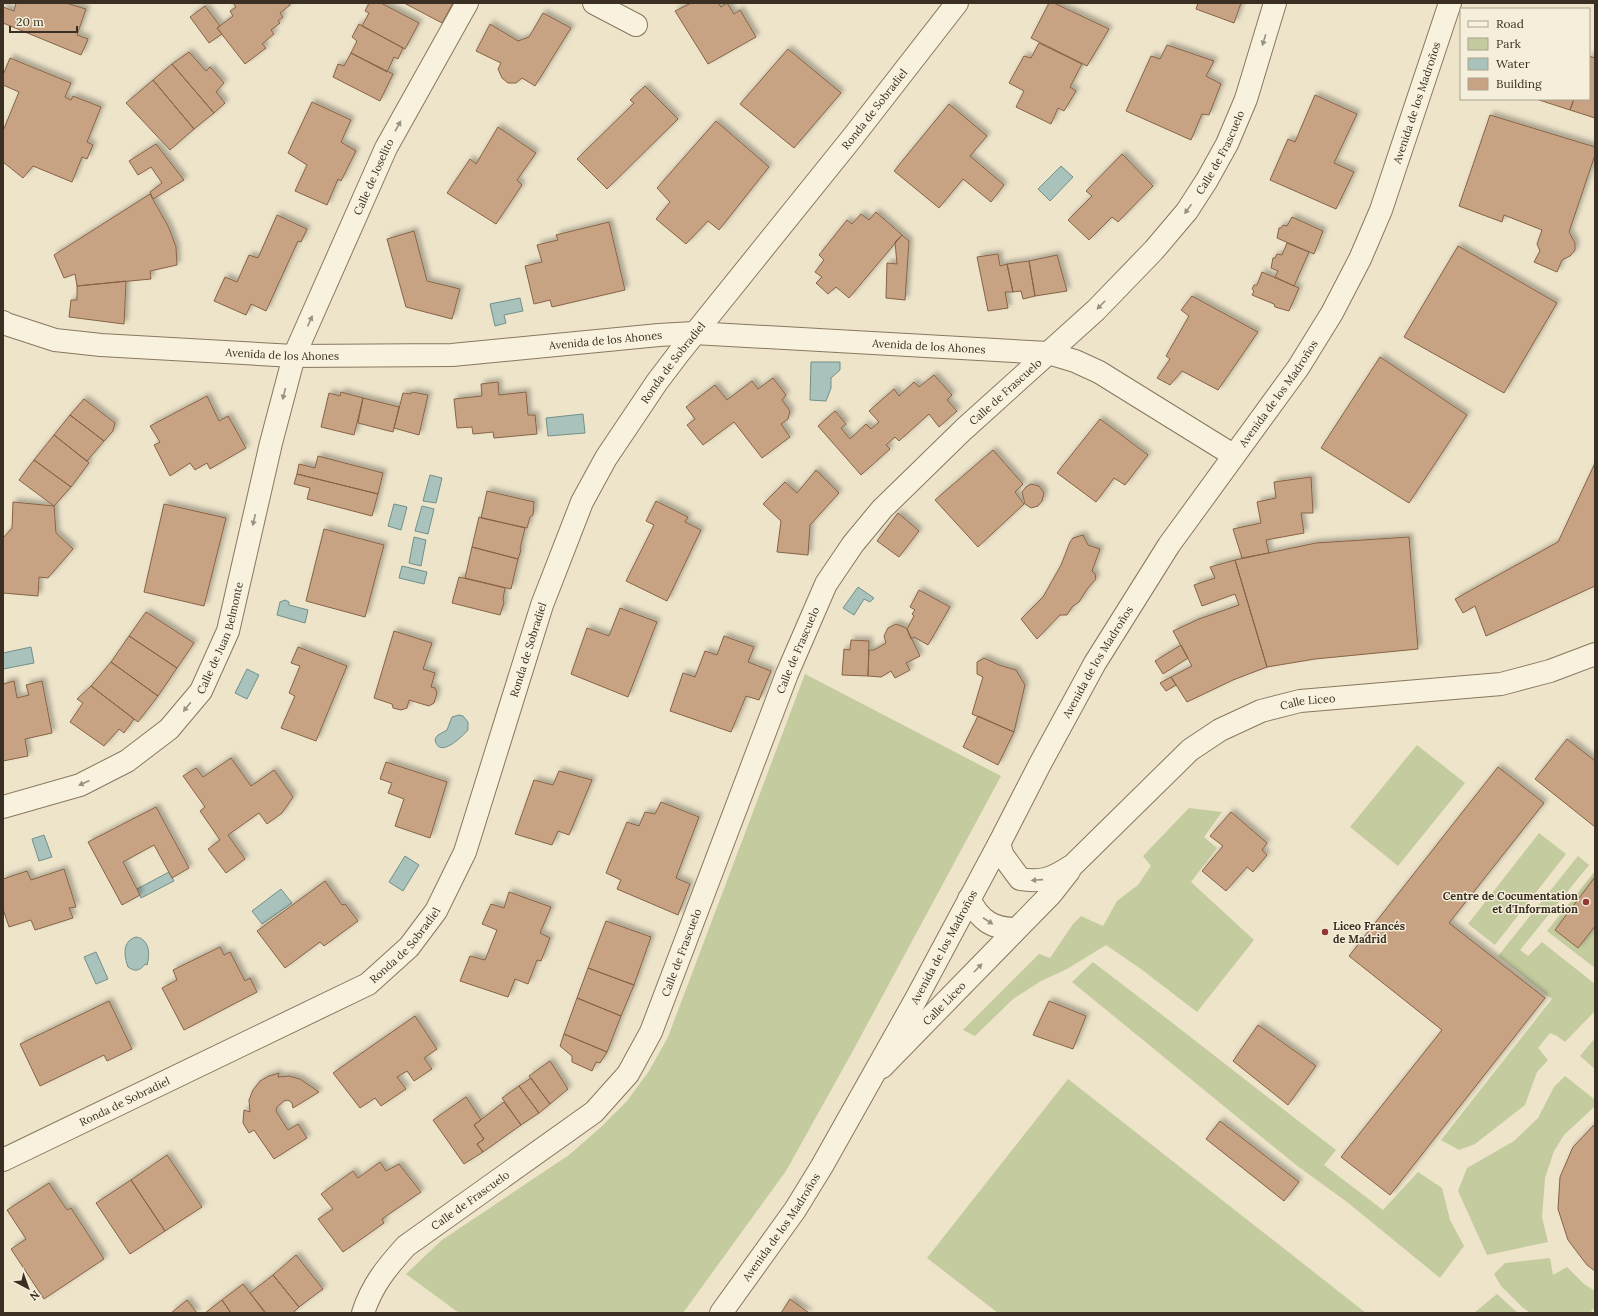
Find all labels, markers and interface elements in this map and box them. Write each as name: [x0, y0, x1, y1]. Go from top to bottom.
scale bar: [10, 8, 77, 34]
legend: [1460, 8, 1590, 100]
text: 20 m: [16, 14, 44, 29]
text: Road: [1496, 16, 1524, 31]
one-way arrow: [1261, 35, 1267, 47]
text: Park: [1496, 36, 1522, 51]
street label: Avenida de los Madroños: [1390, 40, 1444, 166]
text: Water: [1496, 56, 1531, 71]
street label: Ronda de Sobradiel: [839, 66, 910, 152]
text: Building: [1496, 76, 1542, 91]
street label: Calle de Frascuelo: [1192, 108, 1247, 197]
one-way arrow: [395, 120, 402, 132]
street label: Calle de Joselito: [350, 136, 397, 217]
one-way arrow: [1184, 204, 1192, 214]
one-way arrow: [1096, 300, 1106, 310]
one-way arrow: [307, 315, 313, 326]
street label: Ronda de Sobradiel: [638, 319, 708, 406]
street label: Avenida de los Ahones: [547, 328, 663, 353]
street label: Avenida de los Ahones: [871, 336, 986, 356]
street label: Avenida de los Madroños: [1235, 337, 1321, 450]
street label: Avenida de los Ahones: [224, 345, 339, 363]
street label: Calle de Frascuelo: [966, 355, 1045, 428]
one-way arrow: [281, 388, 287, 400]
one-way arrow: [250, 514, 256, 527]
street label: Calle de Juan Belmonte: [194, 581, 246, 696]
street label: Ronda de Sobradiel: [507, 600, 549, 699]
street label: Avenida de los Madroños: [1059, 603, 1136, 721]
street label: Calle de Frascuelo: [773, 605, 822, 696]
street label: Calle Liceo: [1278, 691, 1336, 713]
one-way arrow: [183, 701, 192, 712]
one-way arrow: [78, 780, 90, 786]
one-way arrow: [1031, 877, 1043, 884]
street label: Avenida de los Madroños: [907, 887, 980, 1008]
place label: Centre de Cocumentation et d'Information: [1443, 889, 1578, 916]
marker: Centre de Cocumentation et d'Information: [1581, 897, 1591, 907]
street label: Ronda de Sobradiel: [367, 905, 444, 986]
street label: Calle de Frascuelo: [658, 907, 704, 998]
one-way arrow: [982, 918, 994, 925]
place label: Liceo Francés de Madrid: [1333, 919, 1405, 946]
marker: Liceo Francés de Madrid: [1320, 927, 1330, 937]
one-way arrow: [973, 963, 983, 973]
street label: Calle Liceo: [920, 978, 969, 1028]
street label: Ronda de Sobradiel: [77, 1074, 172, 1129]
street label: Calle de Frascuelo: [428, 1168, 512, 1233]
street label: Avenida de los Madroños: [739, 1171, 823, 1284]
north arrow: [8, 1268, 48, 1308]
text: N: [26, 1287, 42, 1304]

